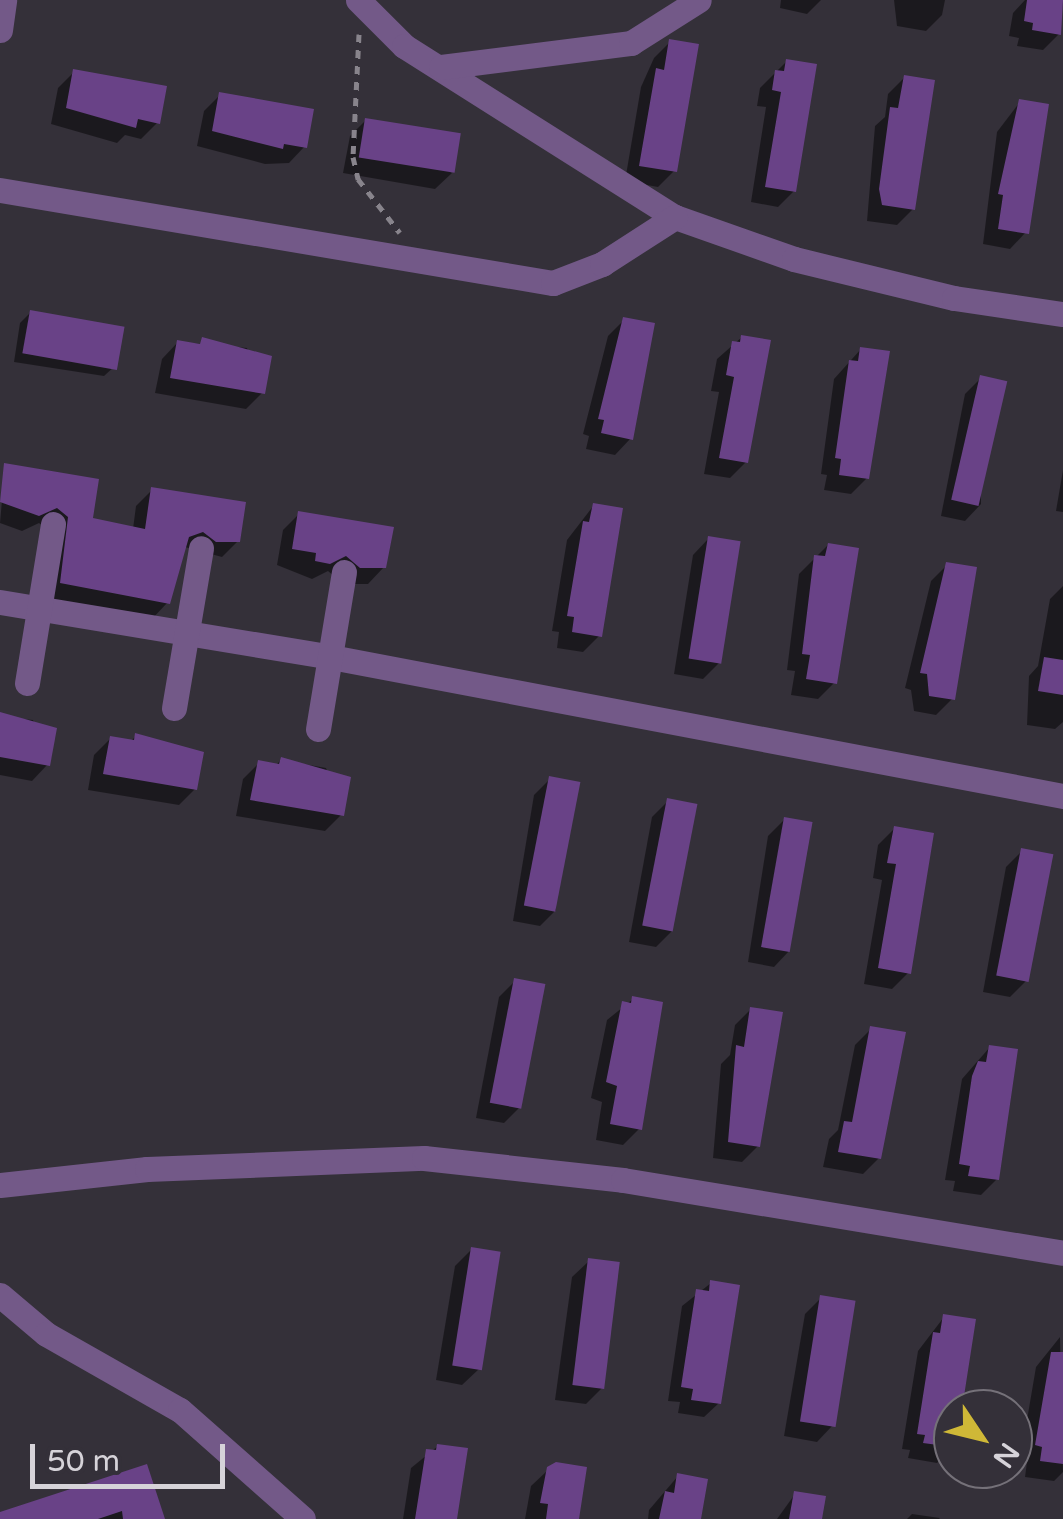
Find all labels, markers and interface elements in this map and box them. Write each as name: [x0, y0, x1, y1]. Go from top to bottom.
north arrow: [933, 1389, 1033, 1489]
scale bar: [35, 1424, 230, 1486]
text: N: [986, 1436, 1026, 1474]
text: 50 m: [47, 1443, 120, 1480]

